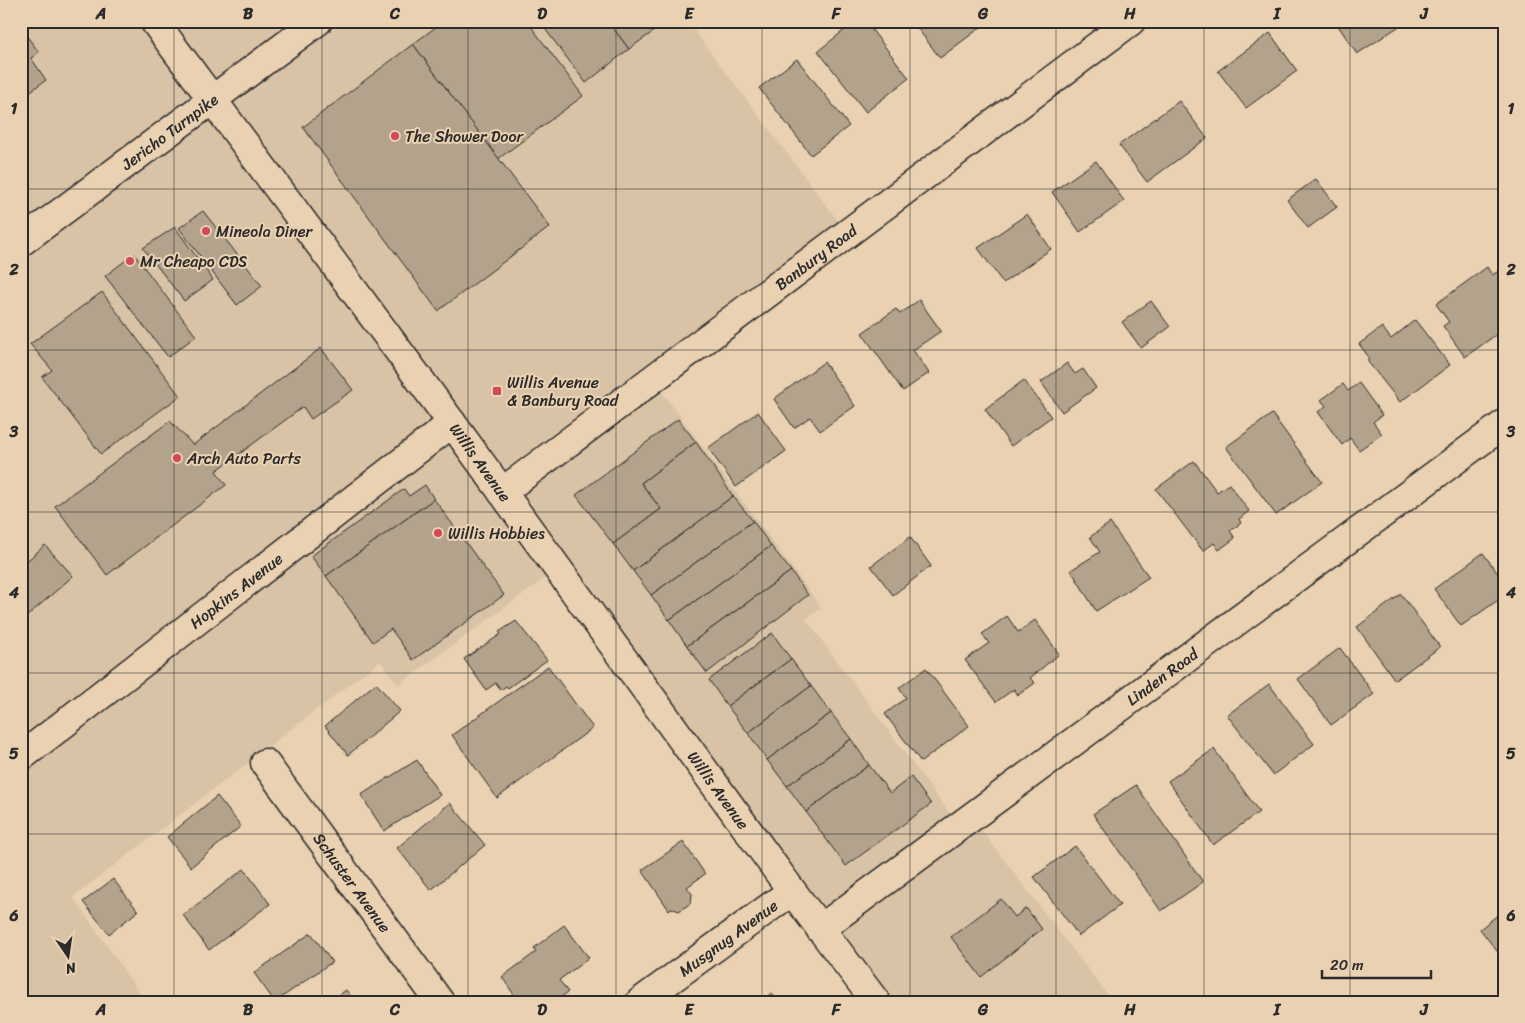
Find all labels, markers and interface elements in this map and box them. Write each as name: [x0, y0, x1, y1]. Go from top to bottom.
text: A: [95, 0, 106, 28]
text: B: [243, 0, 254, 28]
text: C: [389, 0, 401, 28]
text: D: [537, 0, 547, 28]
text: E: [685, 0, 695, 28]
text: F: [831, 0, 842, 28]
text: G: [977, 0, 989, 28]
text: H: [1123, 0, 1136, 28]
text: I: [1273, 0, 1282, 28]
text: J: [1419, 0, 1429, 28]
street label: Jericho Turnpike: [114, 86, 225, 179]
text: 1: [11, 94, 18, 123]
text: 1: [1508, 94, 1515, 123]
place label: The Shower Door: [405, 122, 525, 151]
marker: The Shower Door: [389, 130, 401, 142]
street label: Banbury Road: [769, 216, 865, 298]
place label: Mineola Diner: [216, 217, 313, 246]
marker: Mineola Diner: [200, 225, 212, 237]
place label: Mr Cheapo CDS: [140, 247, 247, 276]
text: 2: [8, 255, 19, 284]
marker: Mr Cheapo CDS: [124, 255, 136, 267]
text: 2: [1505, 255, 1516, 284]
place label: Willis Avenue & Banbury Road: [507, 368, 620, 415]
marker: Willis Avenue & Banbury Road: [491, 385, 503, 397]
text: 3: [9, 417, 19, 446]
street label: Willis Avenue: [441, 417, 519, 508]
text: 3: [1506, 417, 1516, 446]
place label: Arch Auto Parts: [186, 444, 302, 473]
marker: Arch Auto Parts: [171, 452, 183, 464]
place label: Willis Hobbies: [448, 519, 545, 548]
marker: Willis Hobbies: [432, 527, 444, 539]
street label: Hopkins Avenue: [183, 545, 290, 637]
text: 4: [8, 578, 19, 607]
text: 4: [1505, 578, 1516, 607]
street label: Linden Road: [1120, 639, 1206, 714]
text: 5: [9, 739, 19, 768]
text: 5: [1506, 739, 1516, 768]
street label: Willis Avenue: [679, 744, 757, 836]
street label: Schuster Avenue: [305, 826, 399, 939]
street label: Musgnug Avenue: [672, 892, 784, 985]
text: 6: [8, 901, 19, 930]
text: 6: [1505, 901, 1516, 930]
north arrow: [42, 930, 92, 980]
scale bar: [1322, 948, 1431, 980]
text: 20 m: [1330, 952, 1364, 978]
text: N: [63, 955, 79, 982]
text: A: [95, 995, 106, 1023]
text: B: [243, 995, 254, 1023]
text: C: [389, 995, 401, 1023]
text: D: [537, 995, 547, 1023]
text: E: [685, 995, 695, 1023]
text: F: [831, 995, 842, 1023]
text: G: [977, 995, 989, 1023]
text: H: [1123, 995, 1136, 1023]
text: I: [1273, 995, 1282, 1023]
text: J: [1419, 995, 1429, 1023]

